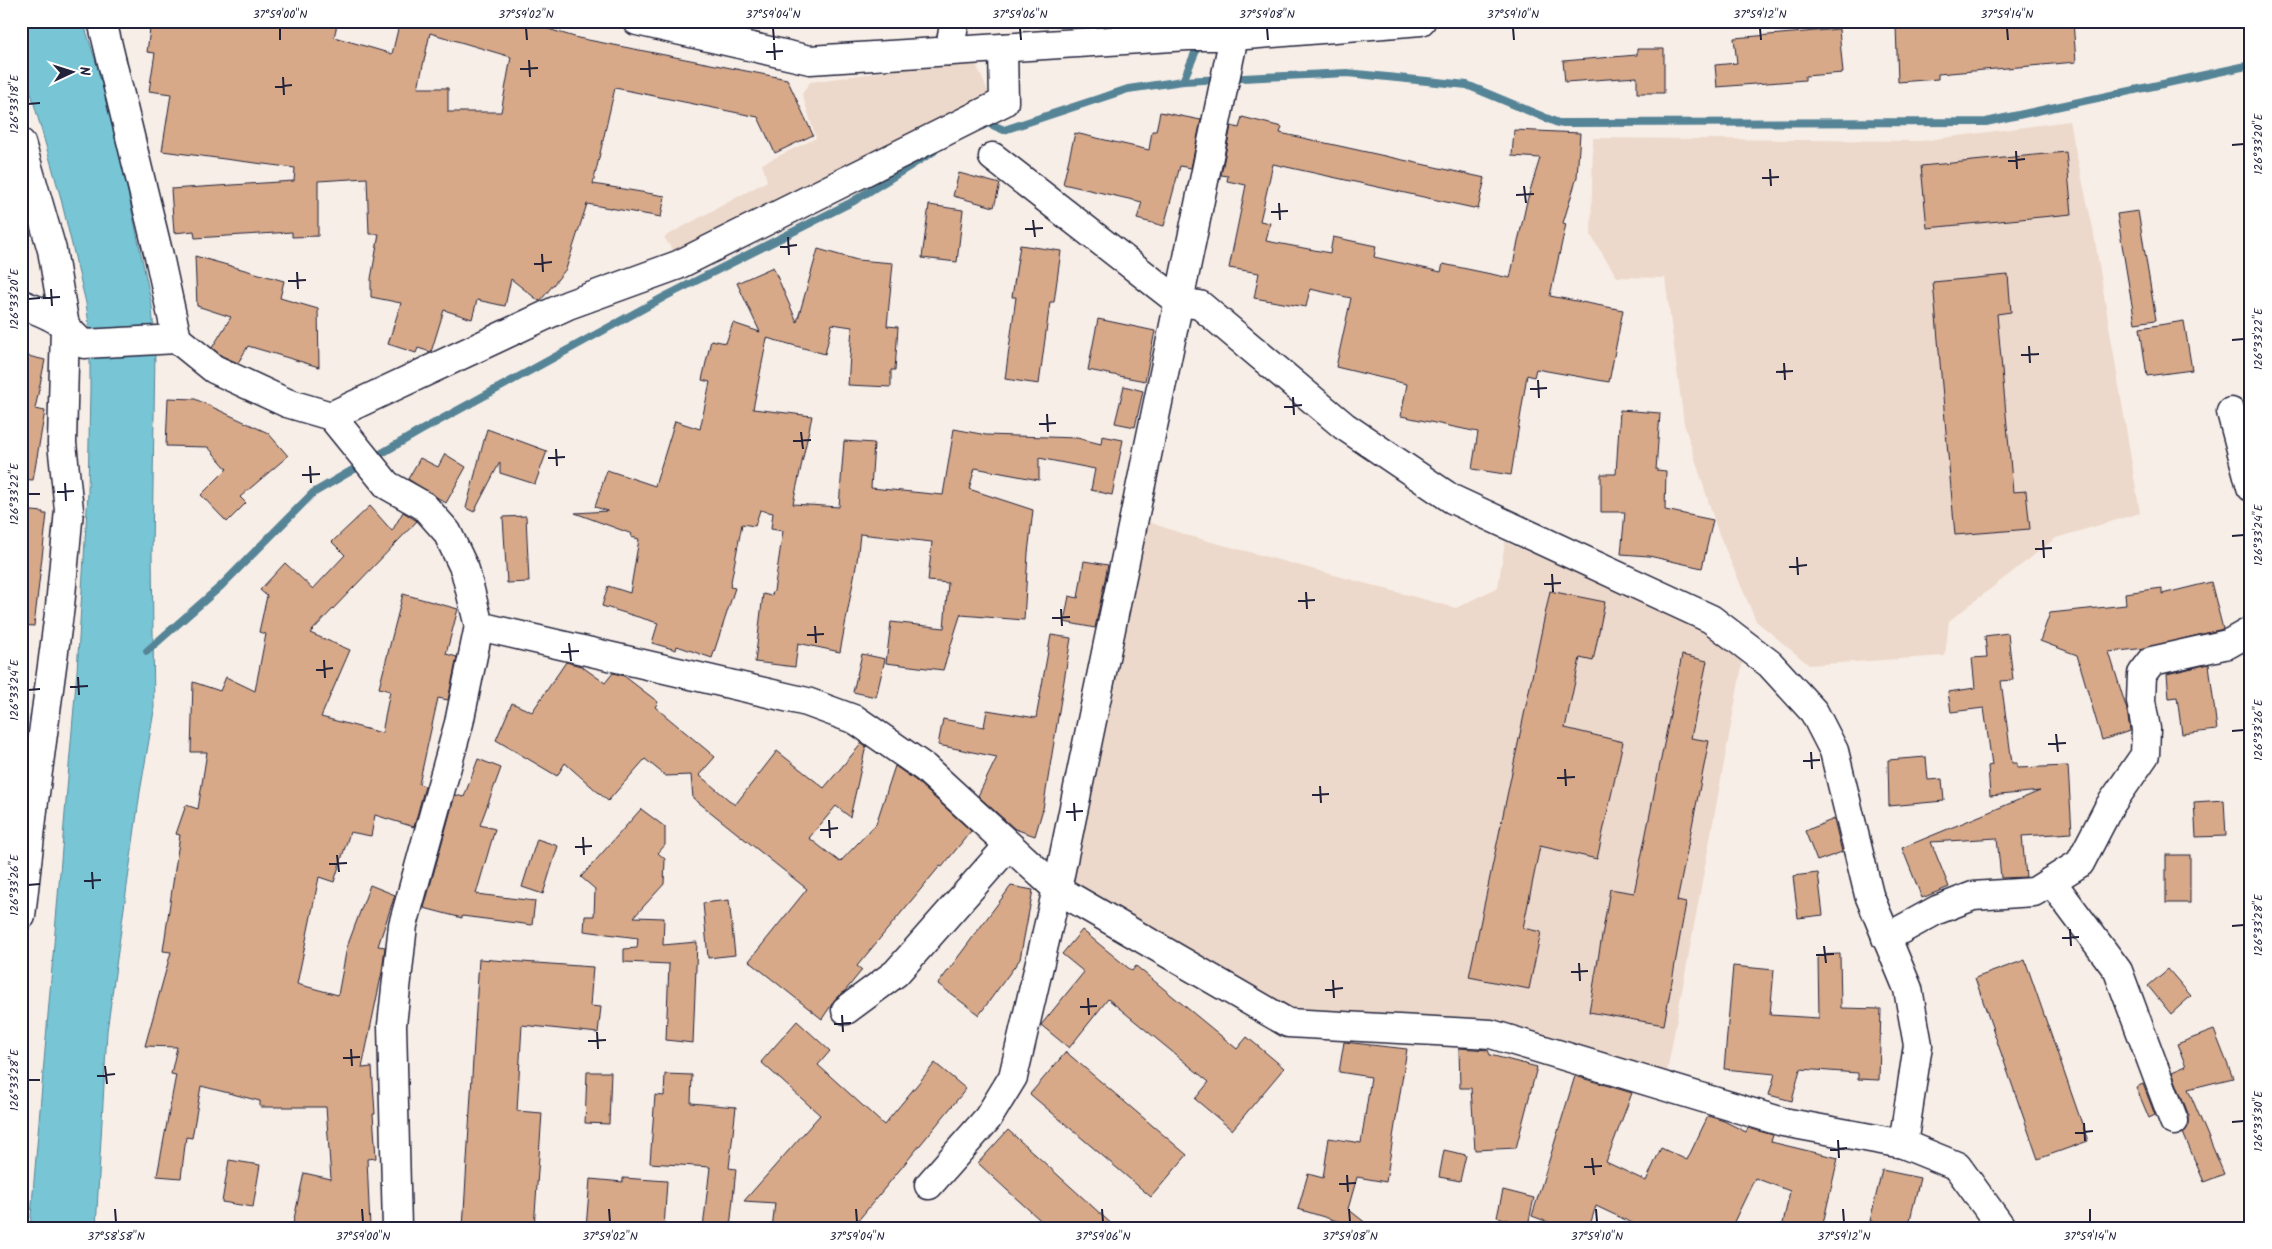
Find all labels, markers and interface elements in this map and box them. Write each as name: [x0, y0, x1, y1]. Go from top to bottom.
text: 37°59'00"N: [253, 5, 307, 24]
text: 37°59'02"N: [498, 5, 554, 24]
text: 37°59'04"N: [745, 5, 801, 24]
text: 37°59'06"N: [992, 5, 1048, 24]
text: 37°59'08"N: [1239, 5, 1295, 24]
text: 37°59'10"N: [1487, 5, 1539, 24]
text: 37°59'12"N: [1733, 5, 1787, 24]
text: 37°59'14"N: [1981, 5, 2033, 24]
north arrow: [48, 48, 98, 98]
text: N: [73, 66, 95, 76]
text: 126°33'18"E: [5, 74, 24, 133]
text: 126°33'20"E: [2249, 113, 2268, 174]
text: 126°33'20"E: [5, 268, 24, 329]
text: 126°33'22"E: [2249, 307, 2268, 370]
text: 126°33'22"E: [5, 462, 24, 525]
text: 126°33'24"E: [2249, 503, 2268, 566]
text: 126°33'24"E: [5, 658, 24, 721]
text: 126°33'26"E: [2249, 698, 2268, 761]
text: 126°33'26"E: [5, 853, 24, 916]
text: 126°33'28"E: [2249, 893, 2268, 956]
text: 126°33'28"E: [5, 1048, 24, 1111]
text: 126°33'30"E: [2249, 1090, 2268, 1151]
text: 37°58'58"N: [87, 1227, 145, 1246]
text: 37°59'00"N: [336, 1227, 390, 1246]
text: 37°59'02"N: [582, 1227, 638, 1246]
text: 37°59'04"N: [829, 1227, 885, 1246]
text: 37°59'06"N: [1075, 1227, 1131, 1246]
text: 37°59'08"N: [1322, 1227, 1378, 1246]
text: 37°59'10"N: [1571, 1227, 1623, 1246]
text: 37°59'12"N: [1817, 1227, 1871, 1246]
text: 37°59'14"N: [2064, 1227, 2116, 1246]

